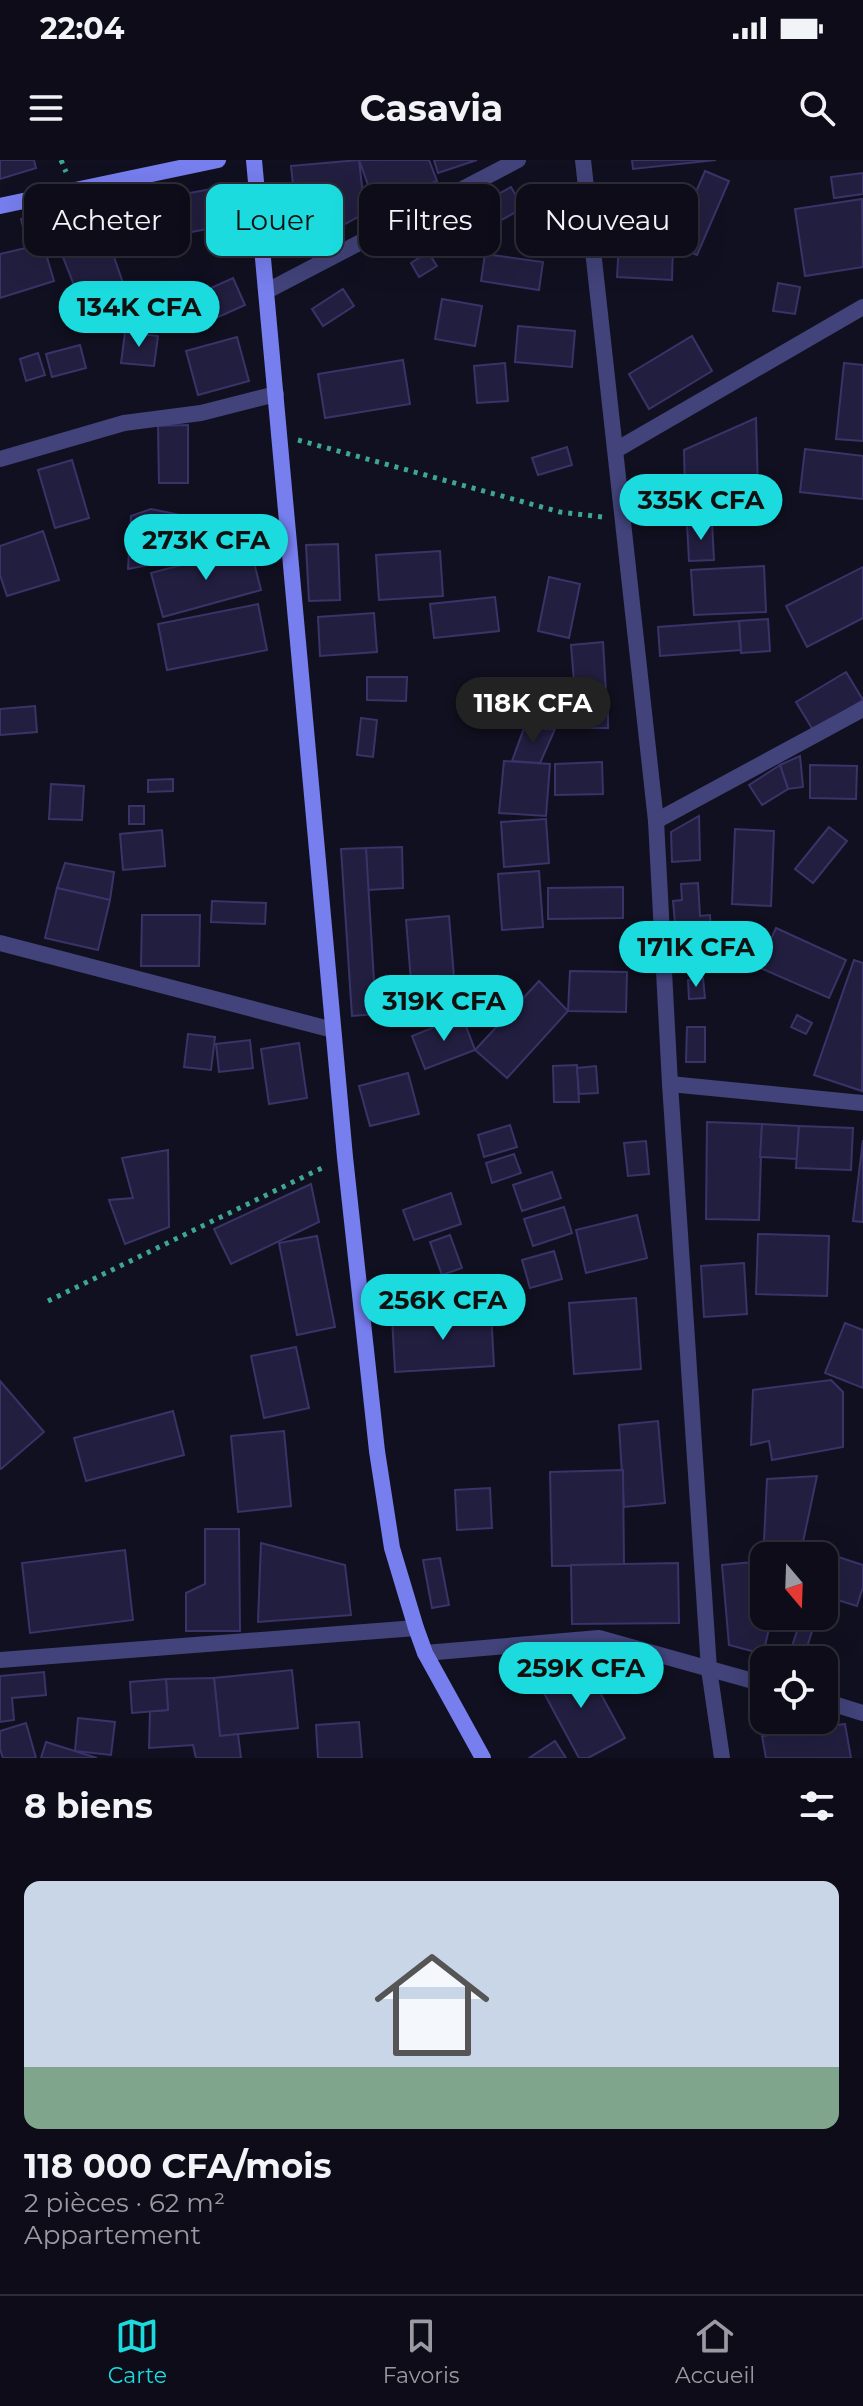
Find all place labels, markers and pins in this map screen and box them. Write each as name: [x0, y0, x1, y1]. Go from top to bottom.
pin: 134K CFA: [56, 281, 222, 349]
pin: 335K CFA: [618, 474, 784, 542]
pin: 273K CFA: [123, 514, 289, 582]
pin: 118K CFA: [450, 677, 616, 745]
pin: 171K CFA: [613, 921, 779, 989]
pin: 319K CFA: [361, 975, 527, 1043]
pin: 256K CFA: [360, 1274, 526, 1342]
pin: 259K CFA: [498, 1642, 664, 1710]

